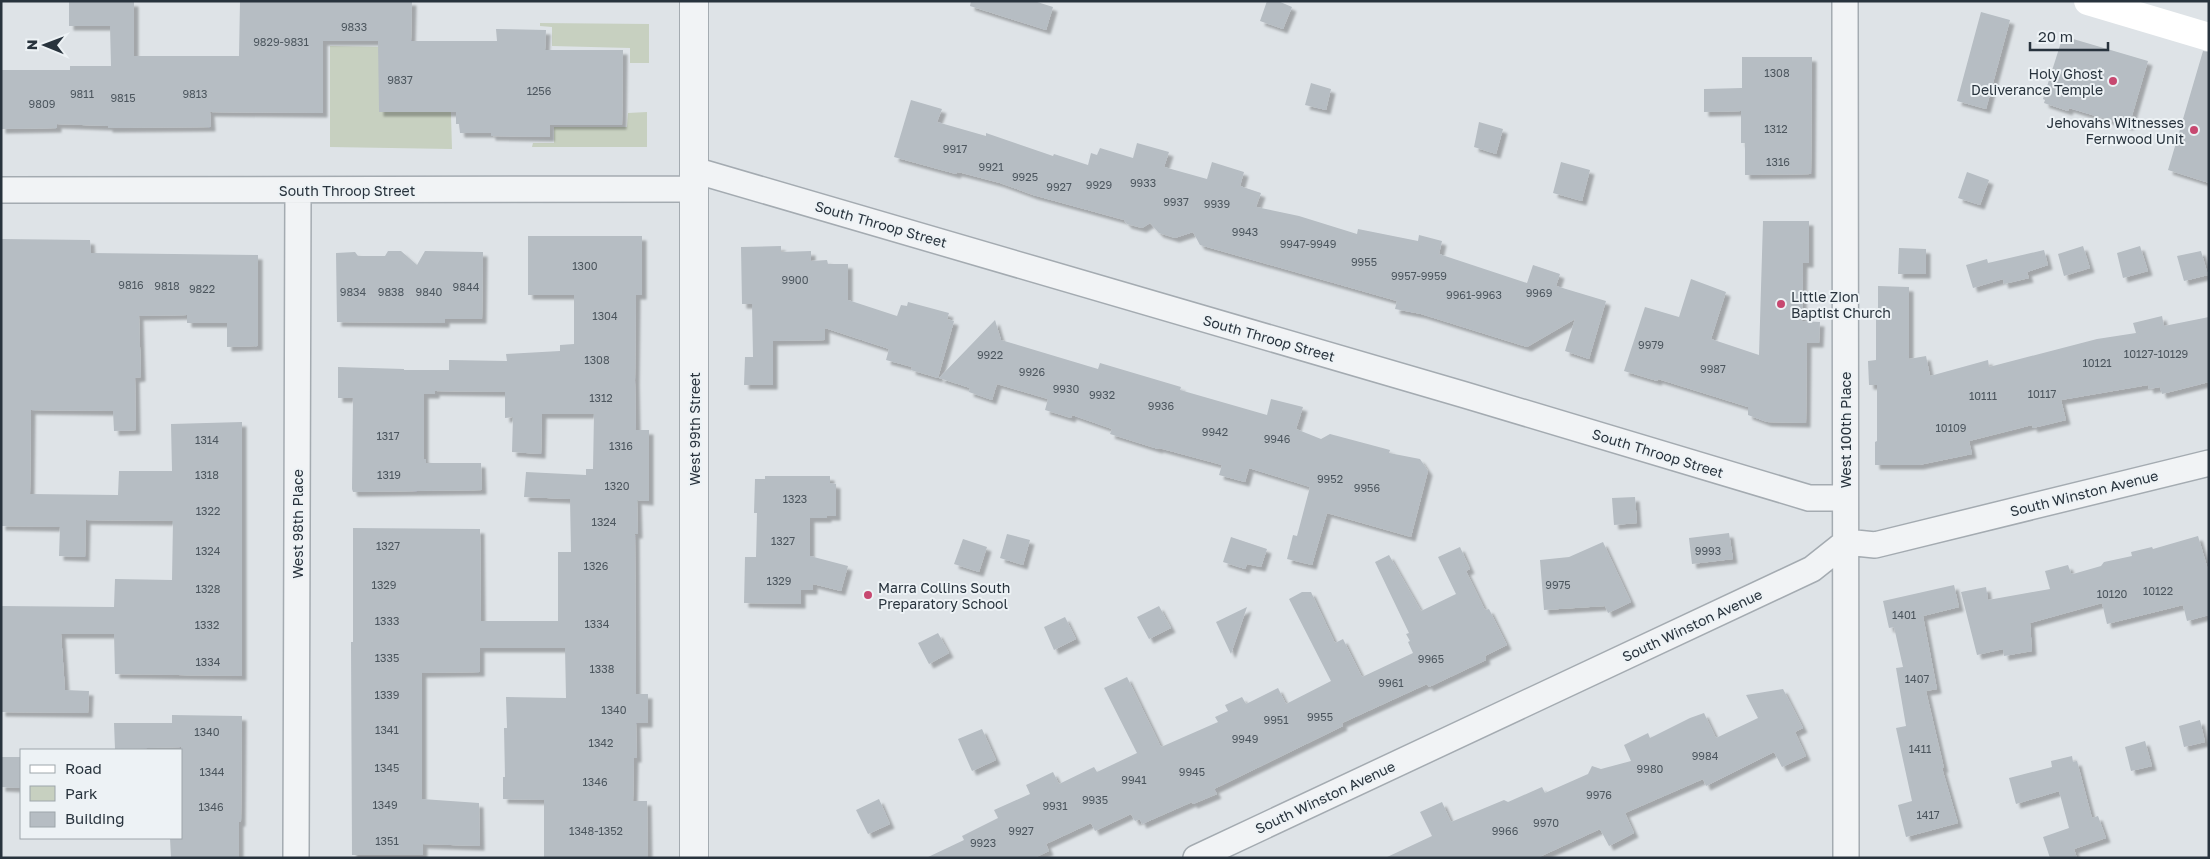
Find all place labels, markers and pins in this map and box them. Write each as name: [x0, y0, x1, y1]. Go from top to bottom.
place label: Holy Ghost Deliverance Temple: [1971, 65, 2103, 98]
marker: Holy Ghost Deliverance Temple: [2107, 75, 2119, 87]
place label: Jehovahs Witnesses Fernwood Unit: [2047, 114, 2184, 147]
marker: Jehovahs Witnesses Fernwood Unit: [2188, 124, 2200, 136]
place label: Little Zion Baptist Church: [1791, 288, 1891, 321]
marker: Little Zion Baptist Church: [1775, 298, 1787, 310]
place label: Marra Collins South Preparatory School: [878, 579, 1010, 612]
marker: Marra Collins South Preparatory School: [862, 589, 874, 601]

